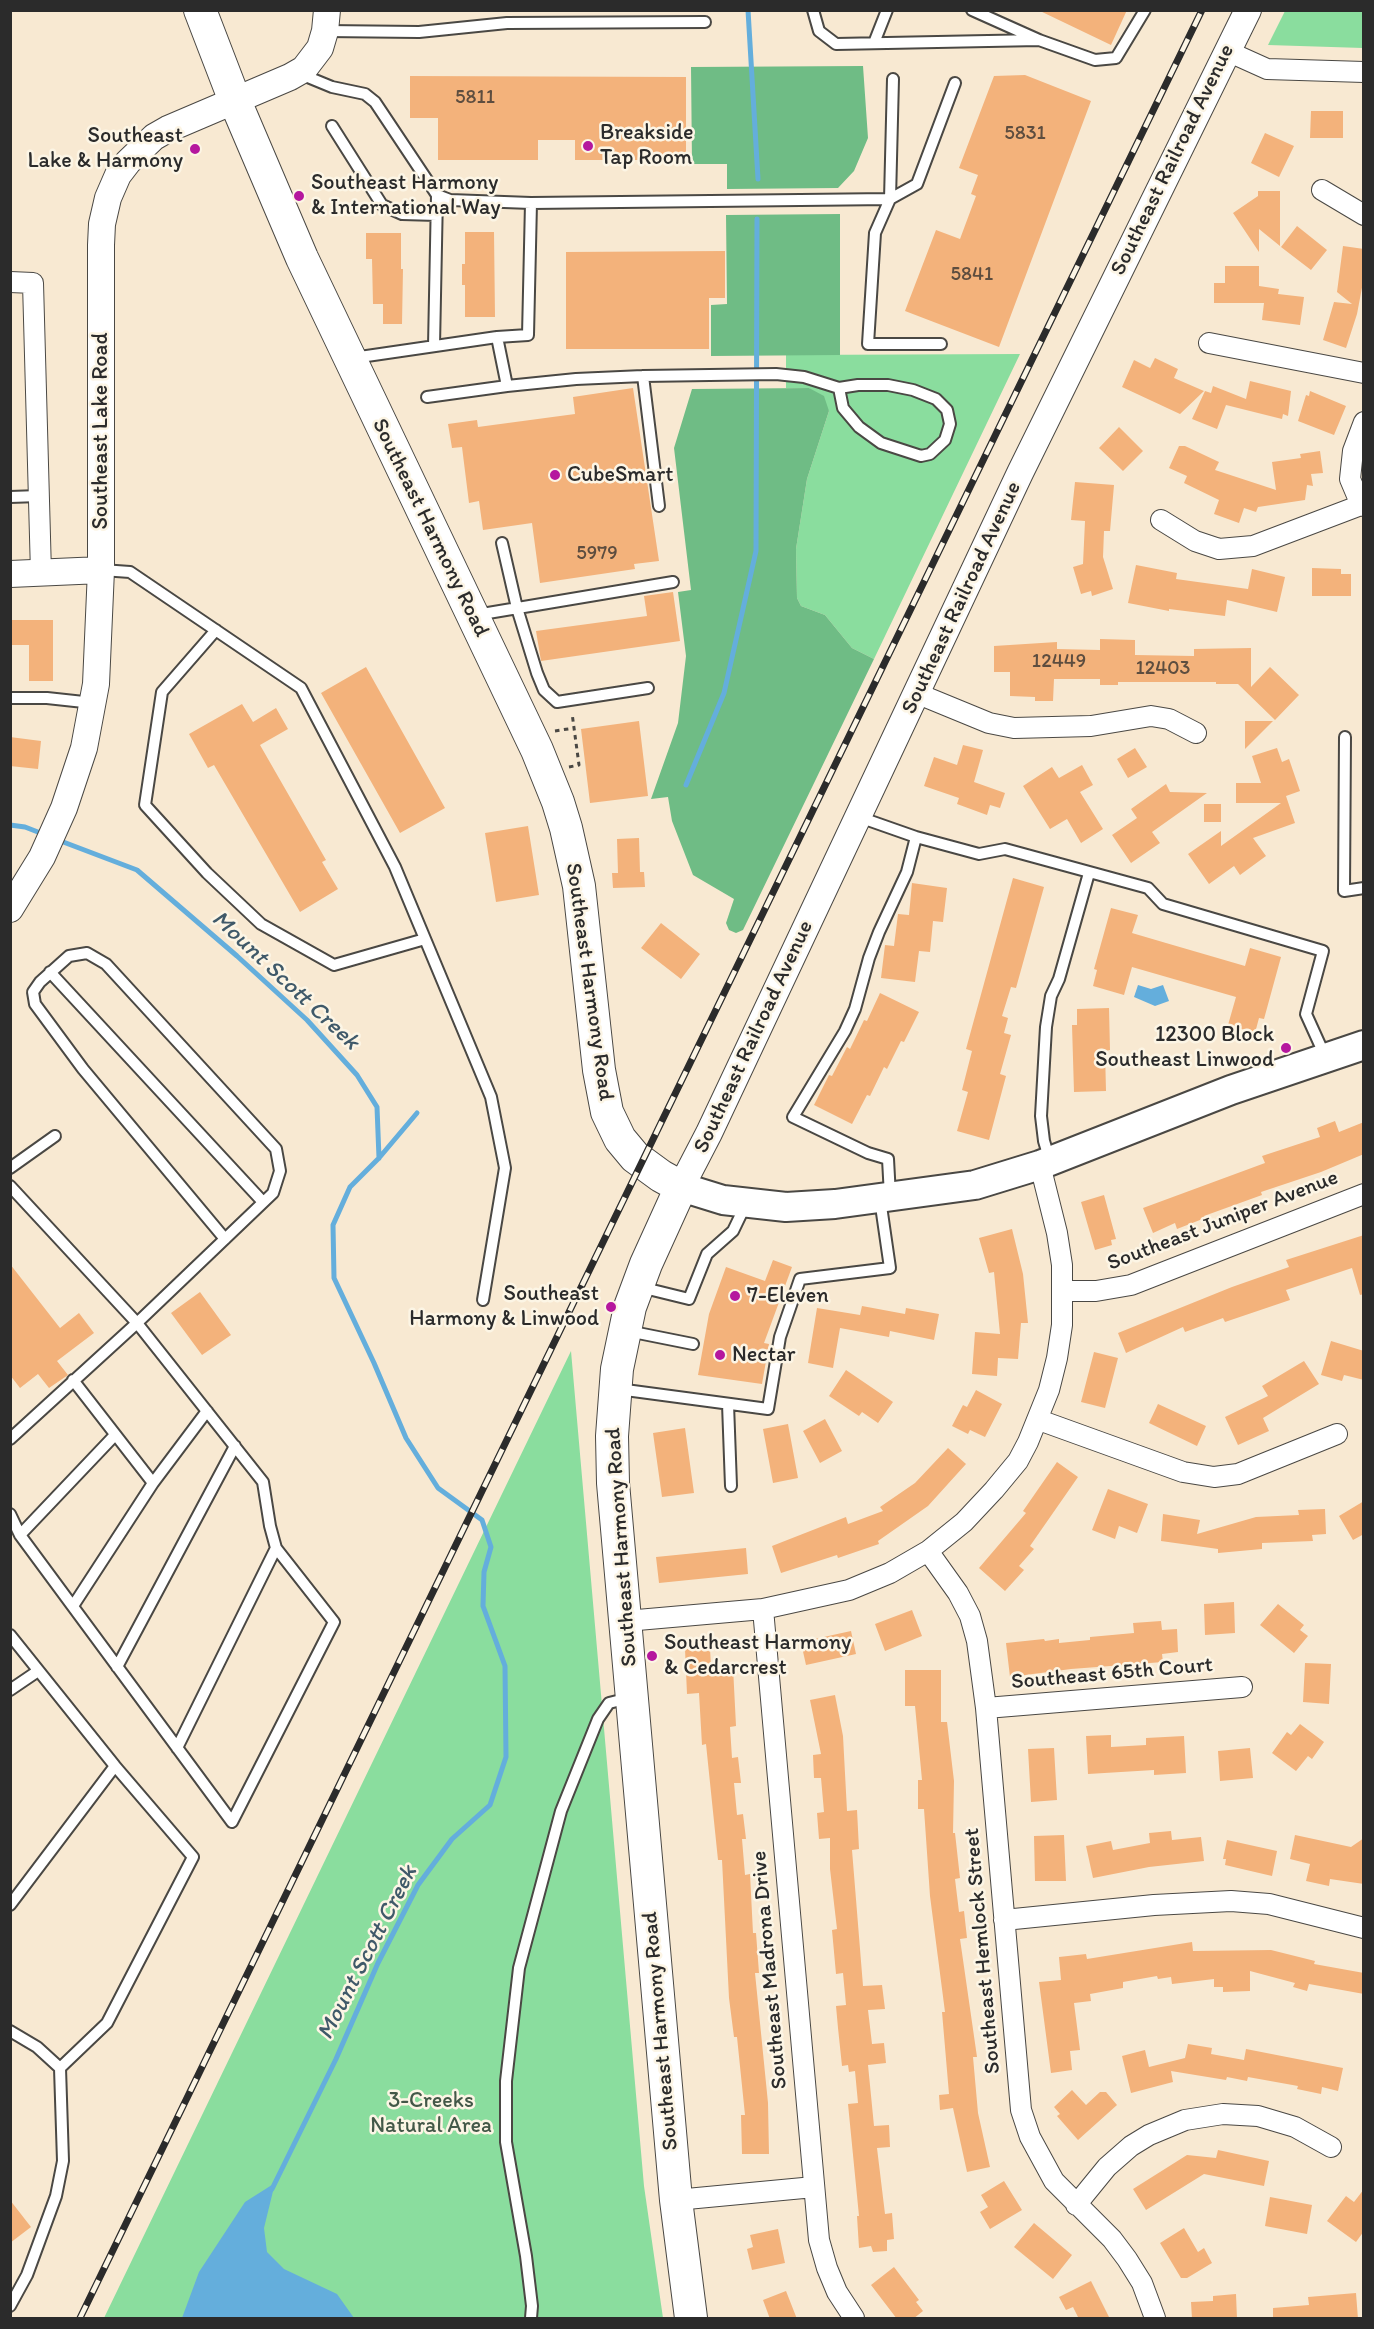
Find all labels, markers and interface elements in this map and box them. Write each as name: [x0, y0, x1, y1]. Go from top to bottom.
street label: Southeast Railroad Avenue: [1106, 40, 1240, 280]
house number: 5811: [455, 86, 495, 110]
place label: Breakside Tap Room: [600, 120, 693, 172]
house number: 5831: [1004, 122, 1046, 146]
place label: Southeast Lake & Harmony: [27, 123, 183, 174]
marker: Breakside Tap Room: [581, 139, 595, 153]
marker: Southeast Lake & Harmony: [188, 142, 202, 156]
place label: Southeast Harmony & International Way: [311, 170, 501, 222]
marker: Southeast Harmony & International Way: [292, 189, 306, 203]
house number: 5841: [951, 263, 993, 287]
street label: Southeast Lake Road: [88, 332, 114, 530]
street label: Southeast Harmony Road: [366, 414, 494, 642]
place label: CubeSmart: [567, 462, 674, 488]
marker: CubeSmart: [548, 468, 562, 482]
street label: Southeast Railroad Avenue: [896, 478, 1028, 718]
house number: 5979: [576, 542, 618, 566]
house number: 12449: [1032, 650, 1086, 674]
house number: 12403: [1135, 657, 1191, 681]
street label: Southeast Harmony Road: [559, 861, 619, 1103]
water label: Mount Scott Creek: [205, 905, 365, 1057]
street label: Southeast Railroad Avenue: [688, 917, 820, 1157]
place label: 12300 Block Southeast Linwood: [1095, 1022, 1274, 1074]
marker: 12300 Block Southeast Linwood: [1279, 1041, 1293, 1055]
street label: Southeast Juniper Avenue: [1104, 1165, 1342, 1277]
place label: Southeast Harmony & Linwood: [409, 1281, 599, 1332]
place label: 7-Eleven: [747, 1283, 829, 1309]
marker: 7-Eleven: [728, 1289, 742, 1303]
marker: Southeast Harmony & Linwood: [604, 1300, 618, 1314]
place label: Nectar: [732, 1342, 795, 1368]
marker: Nectar: [713, 1348, 727, 1362]
street label: Southeast Harmony Road: [600, 1426, 644, 1668]
place label: Southeast Harmony & Cedarcrest: [664, 1630, 851, 1682]
marker: Southeast Harmony & Cedarcrest: [645, 1649, 659, 1663]
street label: Southeast 65th Court: [1010, 1652, 1214, 1696]
street label: Southeast Hemlock Street: [959, 1827, 1007, 2075]
street label: Southeast Madrona Drive: [746, 1850, 794, 2090]
water label: Mount Scott Creek: [312, 1861, 424, 2045]
street label: Southeast Harmony Road: [637, 1910, 685, 2152]
park label: 3-Creeks Natural Area: [370, 2088, 492, 2140]

